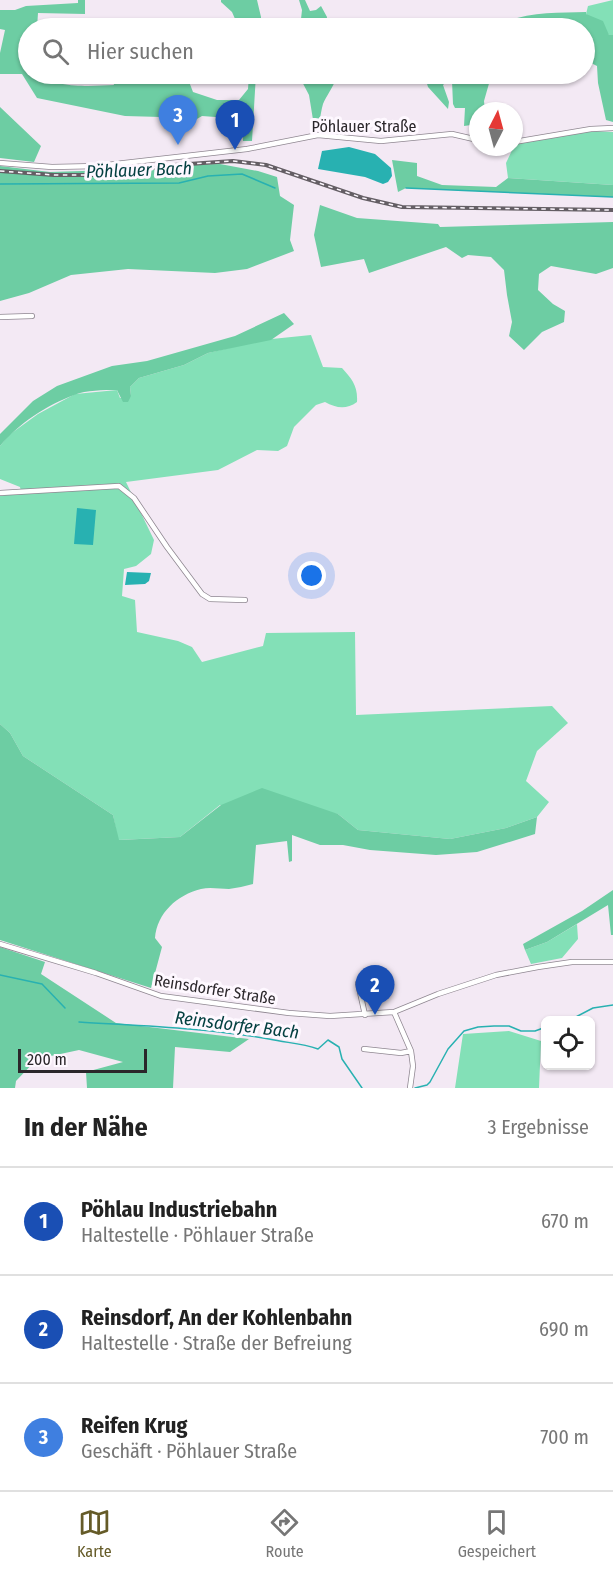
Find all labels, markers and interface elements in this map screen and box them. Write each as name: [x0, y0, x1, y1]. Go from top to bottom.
search box: [18, 18, 595, 84]
icon: search: [39, 35, 72, 68]
text: Hier suchen: [87, 38, 194, 65]
pin: 3: [158, 96, 198, 145]
pin: 1: [216, 100, 254, 150]
north arrow: [469, 102, 523, 156]
street label: Pöhlauer Straße: [312, 117, 417, 136]
water label: Pöhlauer Bach: [86, 157, 192, 183]
your location: [297, 561, 326, 590]
pin: 2: [356, 966, 394, 1015]
street label: Reinsdorfer Straße: [153, 971, 277, 1008]
water label: Reinsdorfer Bach: [174, 1006, 300, 1044]
map controls: [541, 1016, 595, 1070]
button: locate: [541, 1016, 595, 1070]
scale bar: [18, 1046, 147, 1074]
text: 200 m: [27, 1050, 67, 1069]
text: In der Nähe: [24, 1112, 148, 1143]
text: 3 Ergebnisse: [487, 1115, 589, 1139]
text: Pöhlau Industriebahn: [81, 1196, 277, 1223]
text: 1: [39, 1209, 48, 1233]
text: 670 m: [541, 1209, 589, 1233]
text: Haltestelle · Pöhlauer Straße: [81, 1223, 314, 1247]
text: Reinsdorf, An der Kohlenbahn: [81, 1304, 352, 1331]
text: 2: [39, 1317, 48, 1341]
text: 690 m: [539, 1317, 589, 1341]
text: Haltestelle · Straße der Befreiung: [81, 1331, 352, 1355]
text: Reifen Krug: [81, 1412, 187, 1439]
text: 3: [39, 1425, 48, 1449]
text: 700 m: [540, 1425, 589, 1449]
text: Geschäft · Pöhlauer Straße: [81, 1439, 297, 1463]
tab: Karte: [77, 1506, 112, 1561]
tab: Route: [266, 1506, 304, 1561]
tab: Gespeichert: [458, 1506, 536, 1561]

